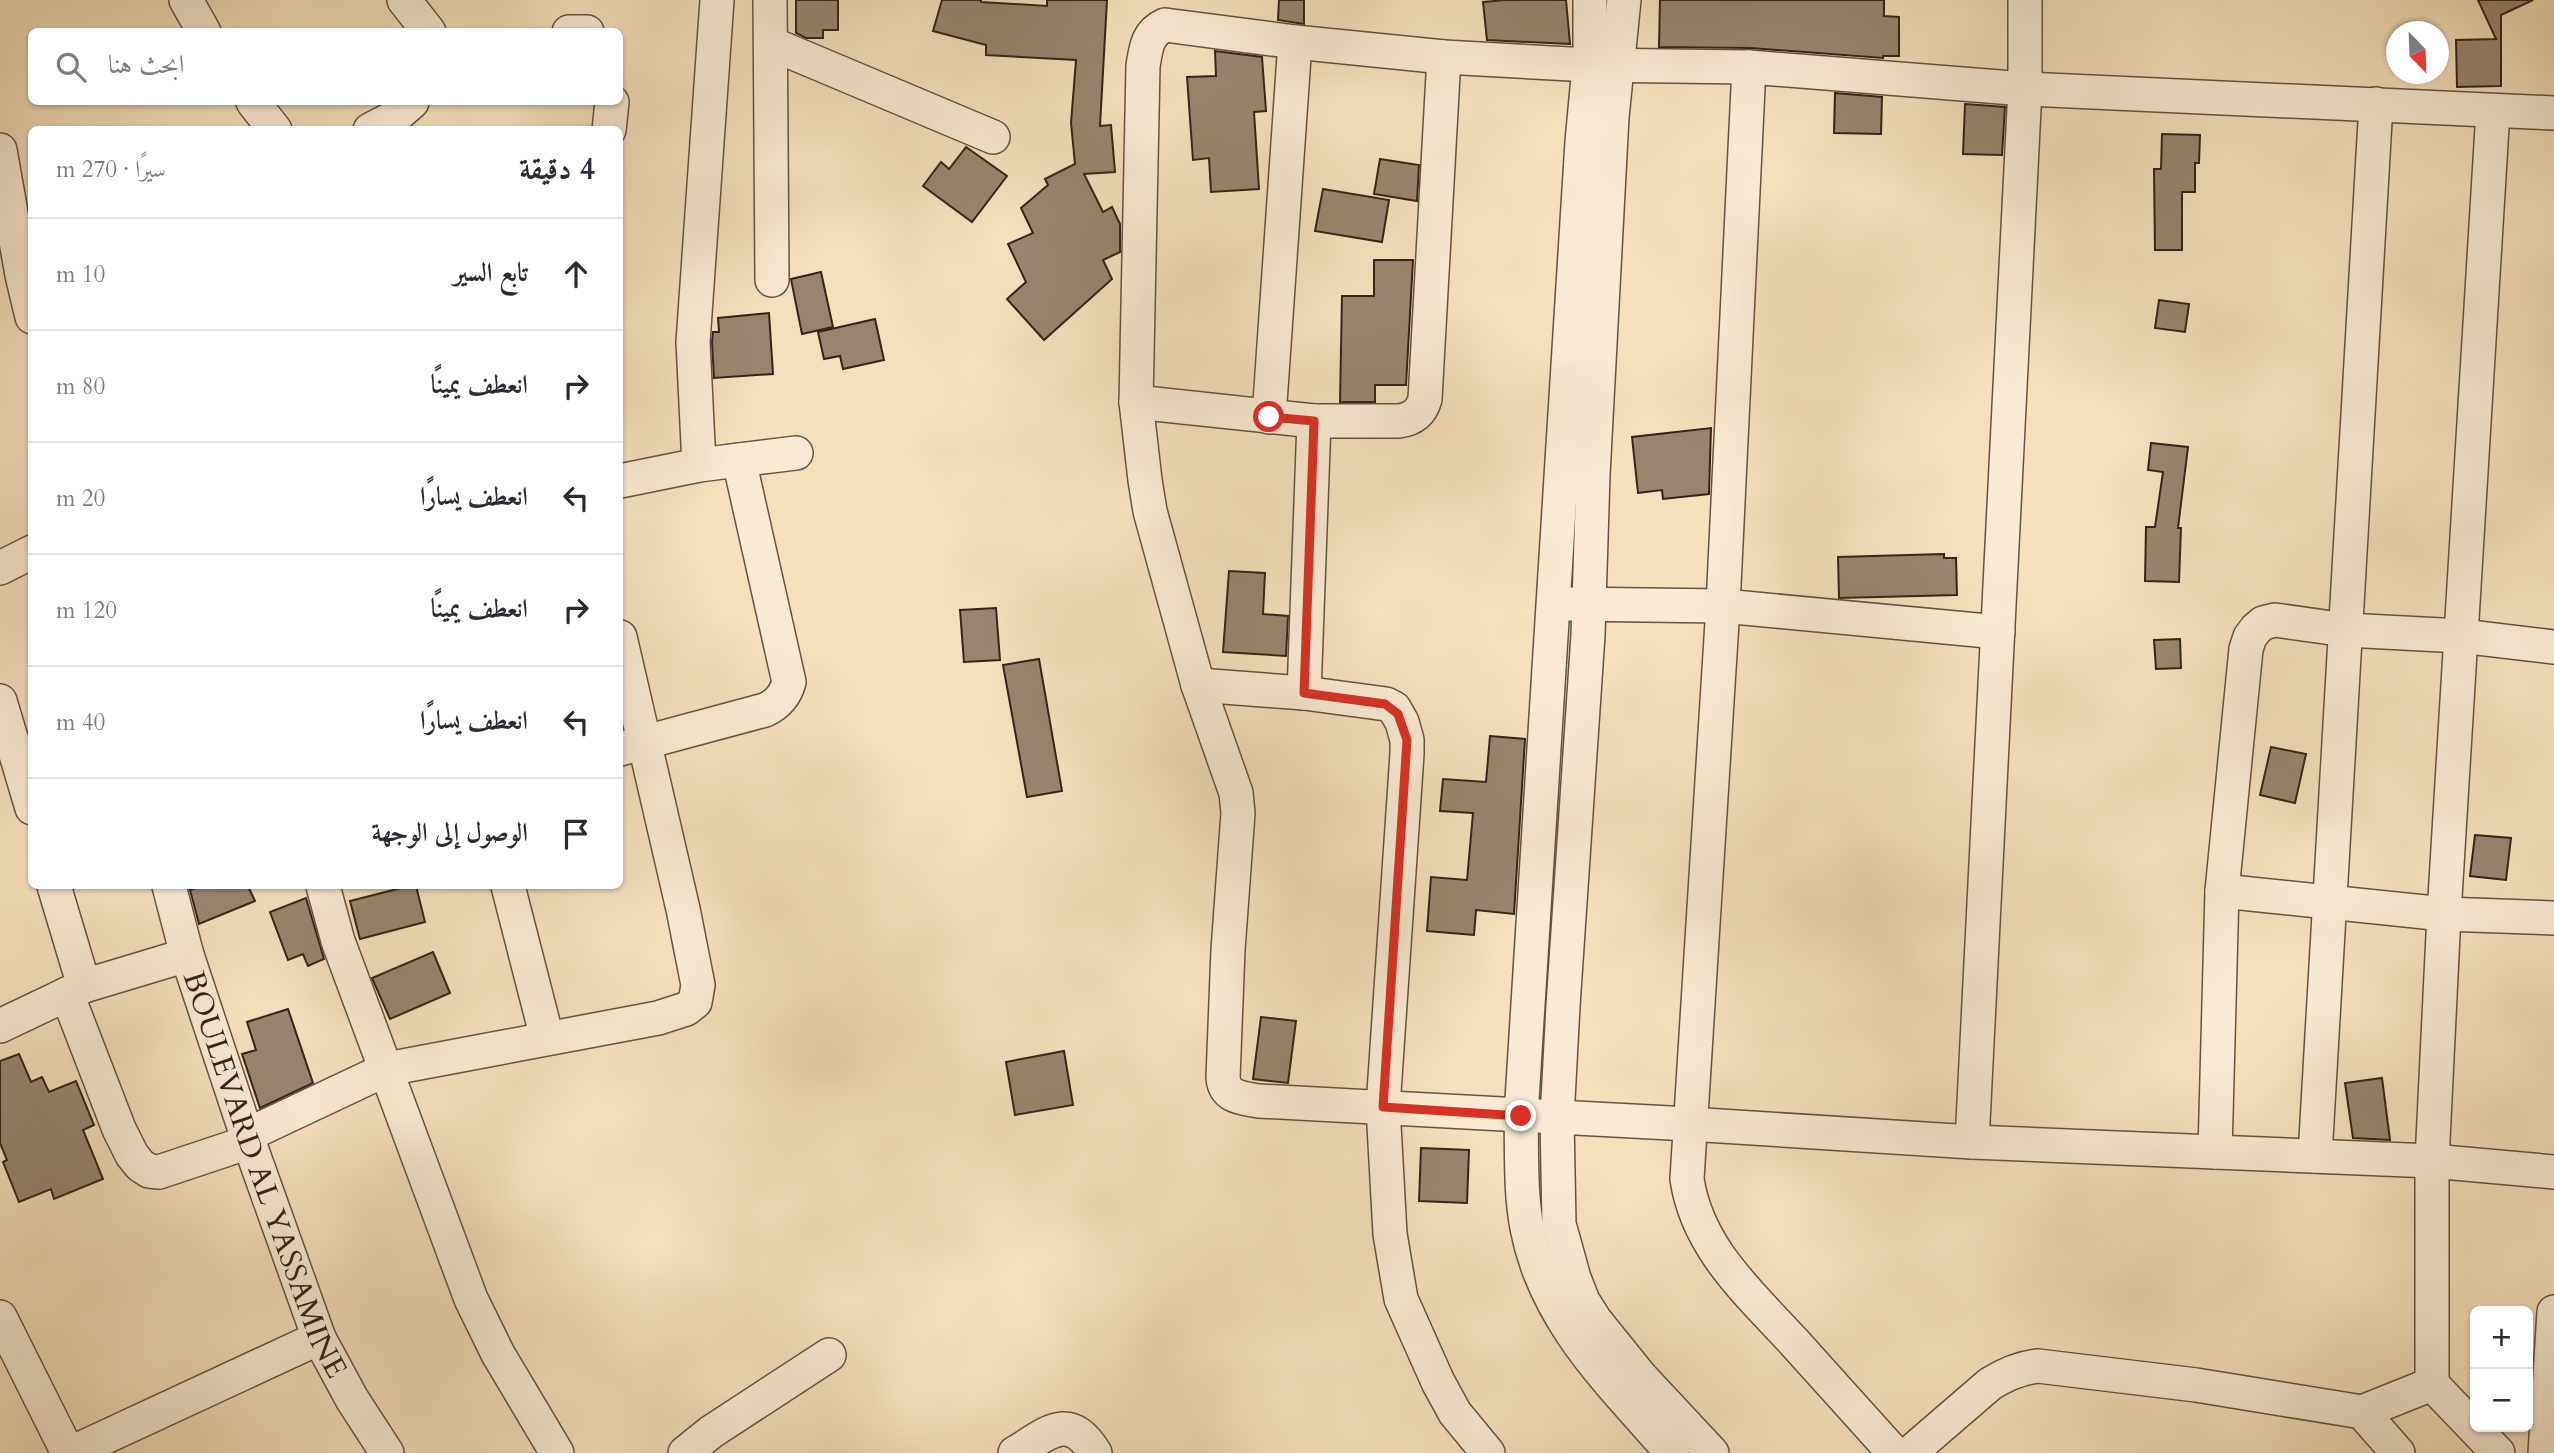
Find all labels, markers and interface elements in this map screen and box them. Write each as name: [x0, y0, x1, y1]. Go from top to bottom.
north arrow: [2386, 21, 2449, 84]
search box: [28, 28, 623, 105]
text: ابحث هنا: [108, 47, 184, 82]
icon: search: [52, 48, 90, 86]
text: 4 دقيقة: [519, 149, 595, 190]
text: سيرًا · 270 m: [56, 154, 166, 185]
text: تابع السير: [453, 255, 528, 290]
icon: ahead: [557, 255, 595, 293]
text: 10 m: [56, 259, 105, 290]
text: انعطف يمينًا: [430, 367, 528, 402]
icon: right: [557, 367, 595, 405]
text: 80 m: [56, 371, 105, 402]
route start: [1253, 401, 1284, 432]
text: انعطف يسارًا: [420, 479, 528, 514]
icon: left: [557, 479, 595, 517]
text: 20 m: [56, 483, 105, 514]
text: انعطف يمينًا: [430, 591, 528, 626]
icon: right: [557, 591, 595, 629]
text: 120 m: [56, 595, 117, 626]
text: انعطف يسارًا: [420, 703, 528, 738]
icon: left: [557, 703, 595, 741]
text: 40 m: [56, 707, 105, 738]
text: الوصول إلى الوجهة: [372, 815, 528, 850]
icon: arrive: [557, 815, 595, 853]
street label: BOULEVARD AL YASSAMINE: [173, 966, 357, 1385]
route end: [1505, 1100, 1536, 1131]
map controls: [2470, 1306, 2533, 1432]
button: +: [2470, 1306, 2533, 1369]
button: −: [2470, 1369, 2533, 1432]

